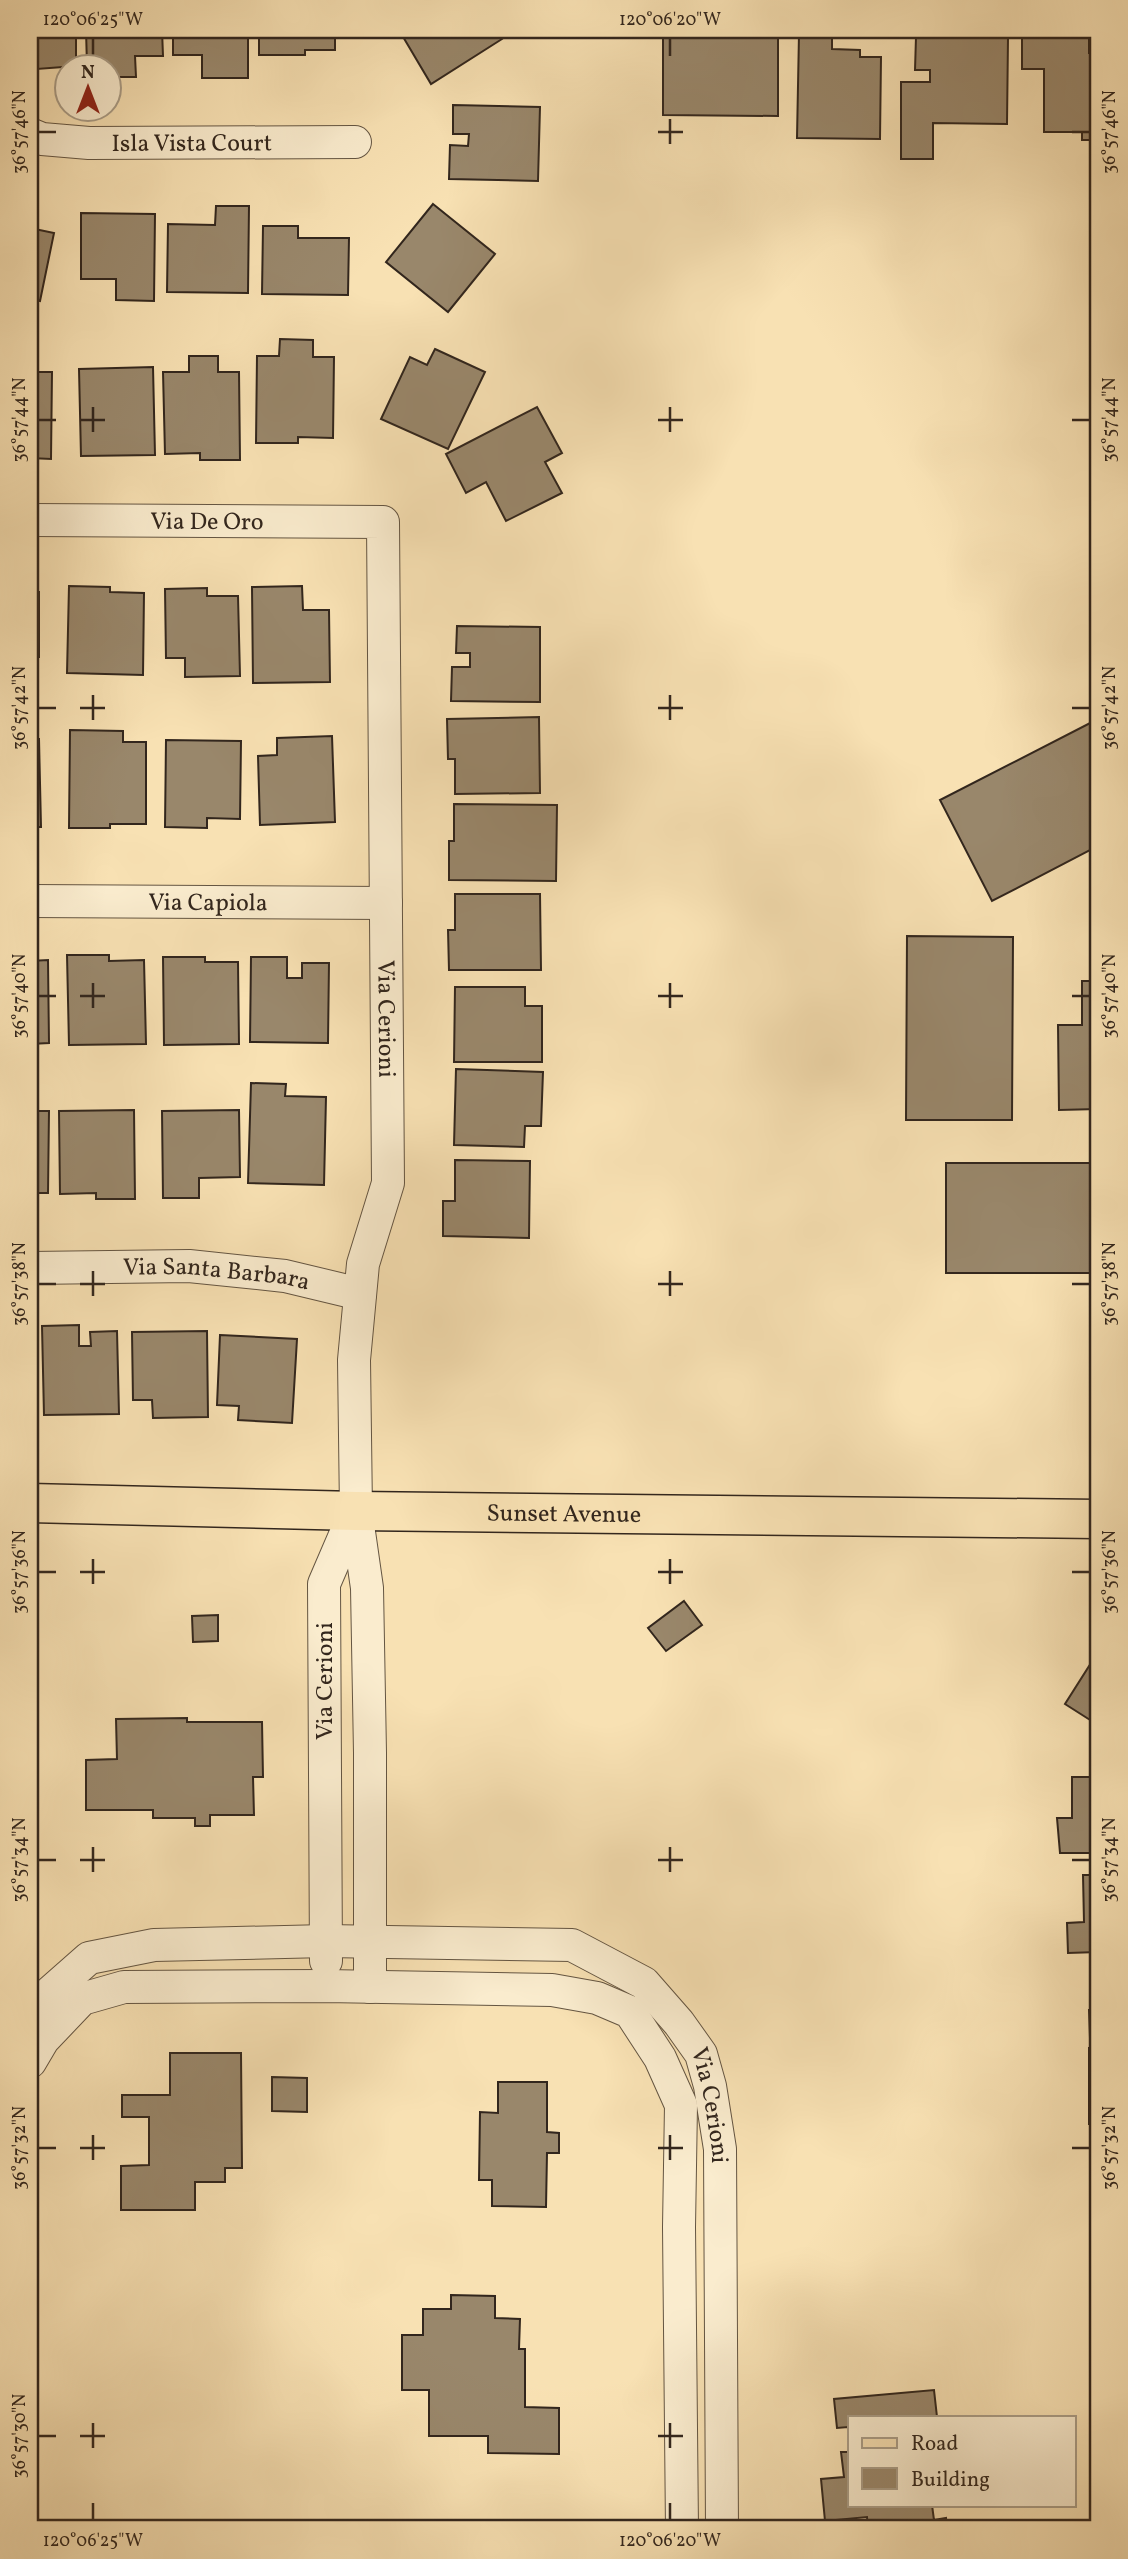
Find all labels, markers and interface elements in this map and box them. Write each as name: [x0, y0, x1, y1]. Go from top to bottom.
text: 120°06'25"W: [43, 8, 143, 33]
text: 120°06'20"W: [619, 8, 721, 33]
north arrow: [52, 52, 122, 122]
text: N: [81, 60, 95, 86]
text: 36°57'46"N: [8, 90, 33, 174]
text: 36°57'46"N: [1098, 90, 1123, 174]
street label: Isla Vista Court: [112, 127, 272, 162]
text: 36°57'44"N: [8, 377, 33, 463]
text: 36°57'44"N: [1098, 377, 1123, 463]
street label: Via De Oro: [150, 506, 264, 540]
text: 36°57'42"N: [8, 666, 33, 750]
text: 36°57'42"N: [1098, 666, 1123, 750]
street label: Via Capiola: [148, 887, 268, 921]
text: 36°57'40"N: [8, 954, 33, 1038]
text: 36°57'40"N: [1098, 954, 1123, 1038]
street label: Via Cerioni: [367, 960, 402, 1078]
text: 36°57'38"N: [8, 1242, 33, 1326]
text: 36°57'38"N: [1098, 1242, 1123, 1326]
street label: Via Santa Barbara: [123, 1251, 313, 1300]
street label: Sunset Avenue: [486, 1497, 641, 1533]
text: 36°57'36"N: [8, 1530, 33, 1614]
text: 36°57'36"N: [1098, 1530, 1123, 1614]
street label: Via Cerioni: [309, 1622, 343, 1740]
text: 36°57'34"N: [8, 1818, 33, 1903]
text: 36°57'34"N: [1098, 1818, 1123, 1903]
street label: Via Cerioni: [681, 2044, 736, 2163]
text: 36°57'32"N: [8, 2106, 33, 2190]
text: 36°57'32"N: [1098, 2106, 1123, 2190]
text: 36°57'30"N: [8, 2394, 33, 2478]
legend: [848, 2416, 1076, 2506]
text: Road: [911, 2430, 958, 2459]
text: Building: [911, 2466, 990, 2495]
text: 120°06'25"W: [43, 2529, 143, 2554]
text: 120°06'20"W: [619, 2529, 721, 2554]

